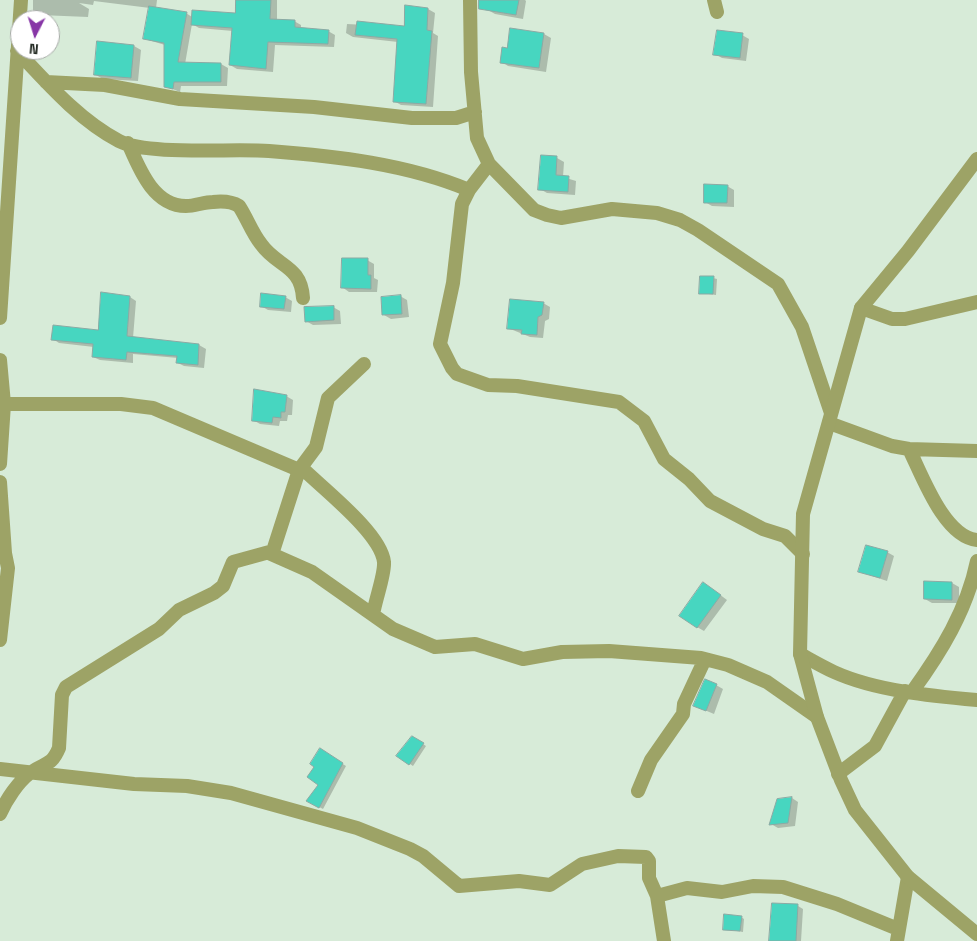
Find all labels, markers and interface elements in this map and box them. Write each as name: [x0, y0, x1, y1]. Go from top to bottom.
north arrow: [10, 10, 60, 60]
text: N: [28, 40, 39, 58]

